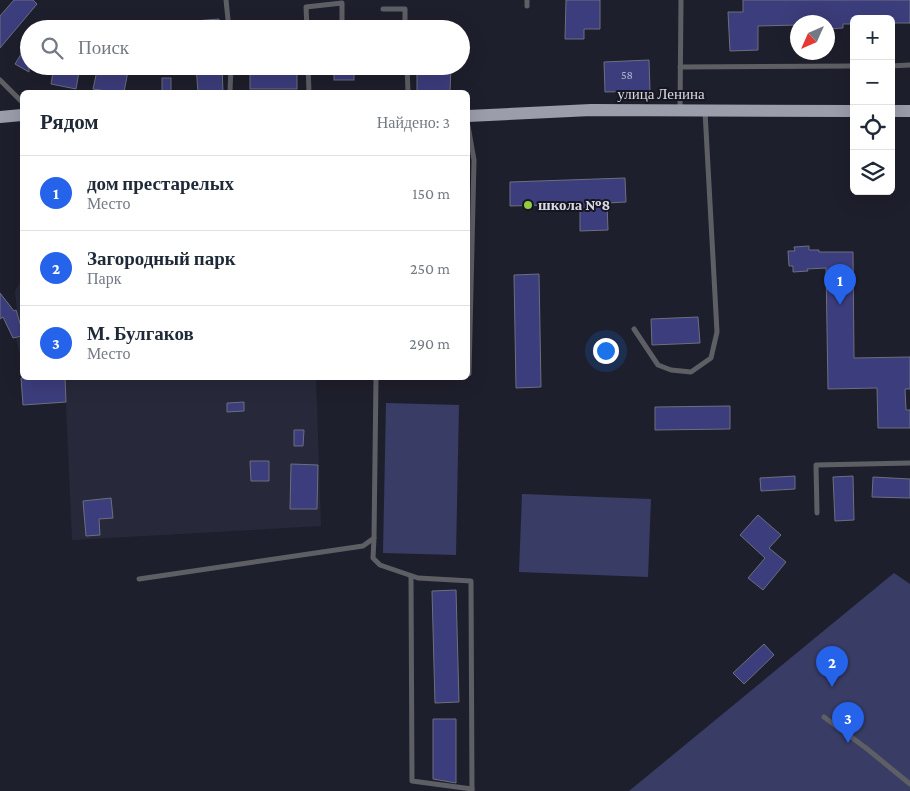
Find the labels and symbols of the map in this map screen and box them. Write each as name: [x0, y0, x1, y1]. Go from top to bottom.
north arrow: [790, 15, 835, 60]
house number: 58: [621, 68, 633, 82]
street label: улица Ленина: [617, 86, 705, 102]
place label: школа №8: [538, 197, 610, 213]
marker: школа №8: [522, 199, 534, 211]
pin: 1: [824, 264, 856, 305]
your location: [593, 338, 619, 364]
pin: 2: [816, 646, 848, 687]
pin: 3: [832, 702, 864, 743]

